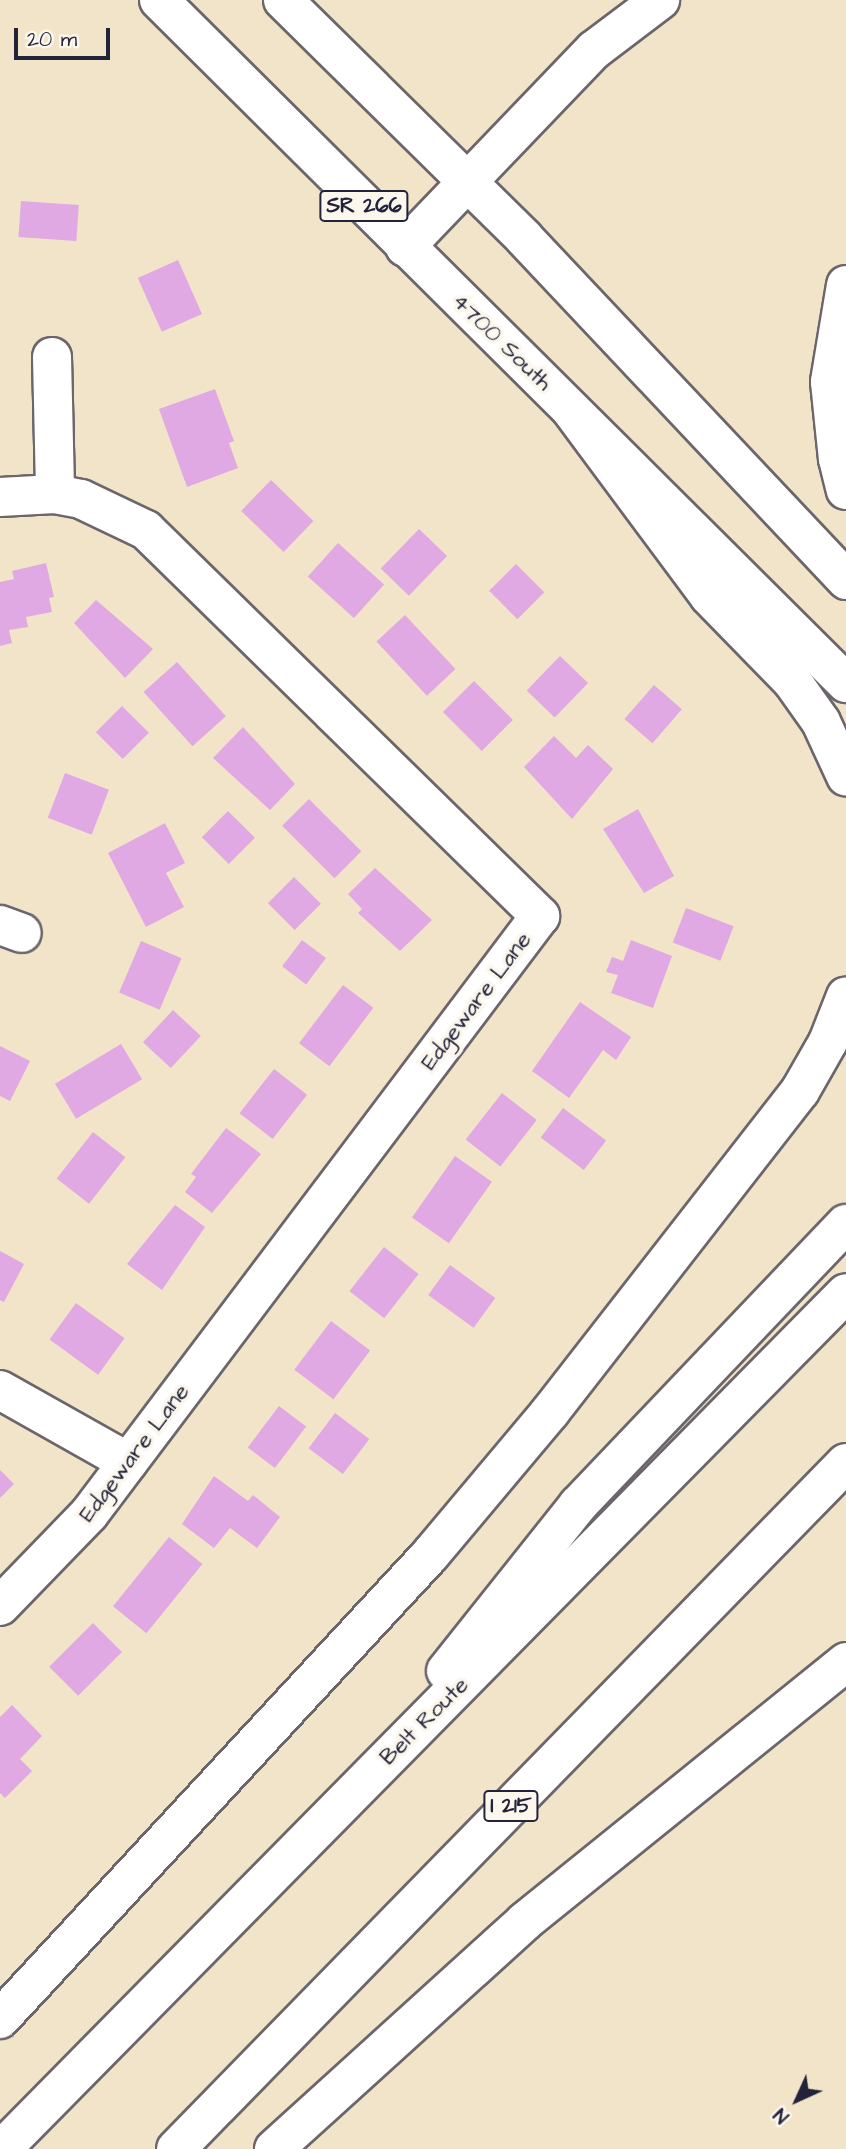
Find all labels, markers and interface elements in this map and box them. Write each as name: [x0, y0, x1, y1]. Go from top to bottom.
scale bar: [18, 14, 114, 58]
text: 20 m: [27, 25, 77, 54]
road number: SR 266: [318, 188, 410, 224]
street label: 4700 South: [446, 288, 558, 396]
street label: Edgeware Lane: [415, 926, 537, 1076]
street label: Edgeware Lane: [73, 1378, 195, 1528]
street label: Belt Route: [374, 1671, 474, 1771]
road number: I 215: [483, 1788, 539, 1824]
north arrow: [762, 2065, 832, 2135]
text: N: [768, 2101, 796, 2129]

